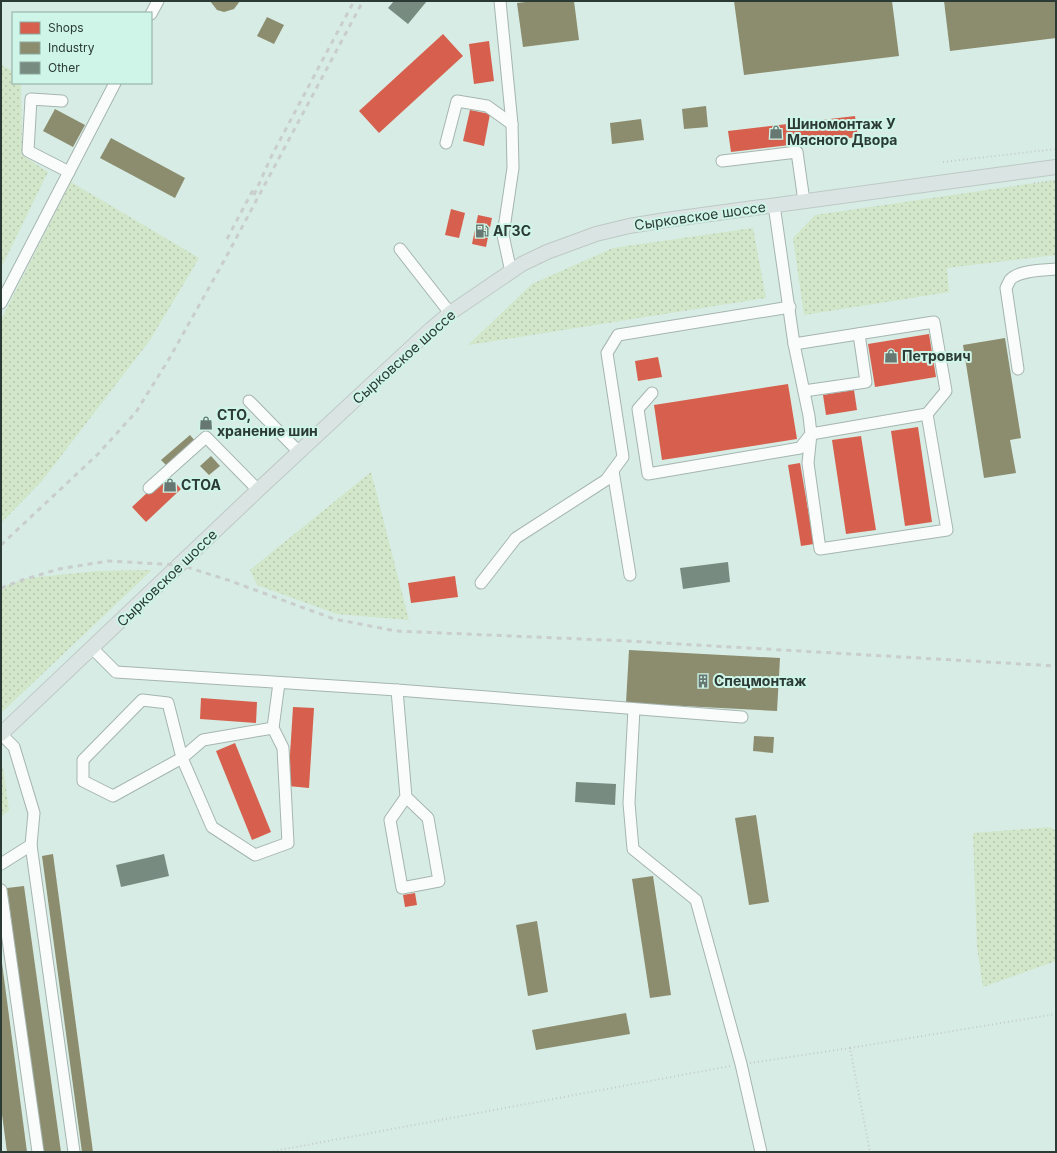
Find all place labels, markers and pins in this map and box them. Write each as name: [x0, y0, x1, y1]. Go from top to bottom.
place label: Шиномонтаж У Мясного Двора: [787, 115, 897, 148]
shop icon: Шиномонтаж У Мясного Двора: [768, 124, 784, 140]
place label: АГЗС: [493, 222, 531, 239]
fuel station icon: АГЗС: [474, 223, 490, 239]
place label: Петрович: [902, 347, 971, 364]
shop icon: Петрович: [883, 348, 899, 364]
place label: СТО, хранение шин: [217, 406, 318, 439]
shop icon: СТО, хранение шин: [198, 415, 214, 431]
place label: СТОА: [181, 476, 221, 493]
shop icon: СТОА: [162, 477, 178, 493]
place label: Спецмонтаж: [714, 672, 806, 689]
building icon: Спецмонтаж: [695, 673, 711, 689]

